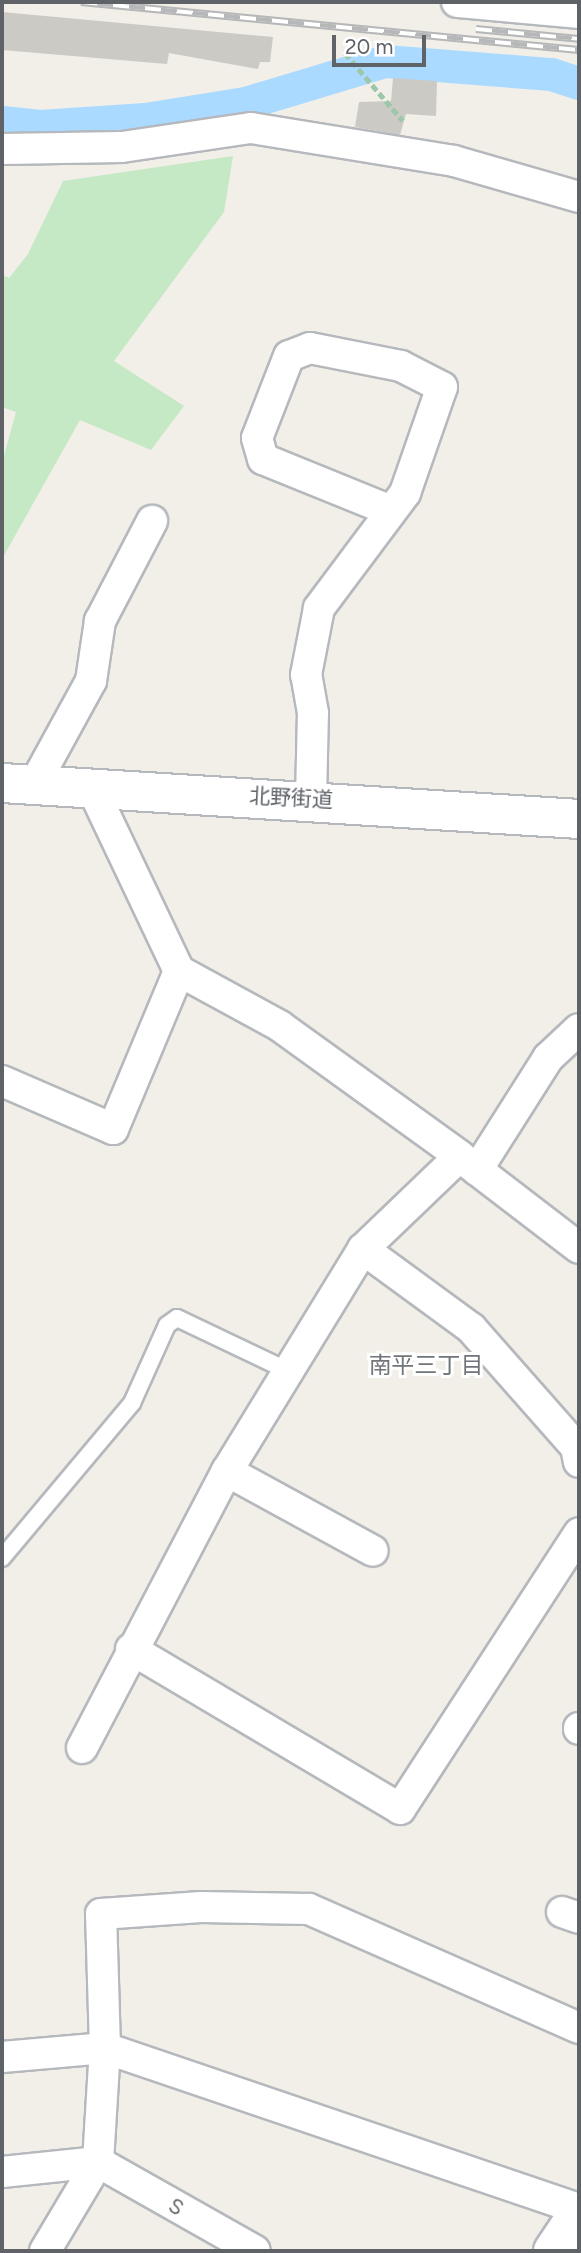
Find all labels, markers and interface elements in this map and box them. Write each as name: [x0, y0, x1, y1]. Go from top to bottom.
scale bar: [336, 21, 430, 65]
text: 20 m: [345, 34, 393, 59]
street label: 北野街道: [248, 783, 334, 813]
district label: 南平三丁目: [369, 1351, 483, 1379]
street label: S: [164, 2193, 188, 2221]

